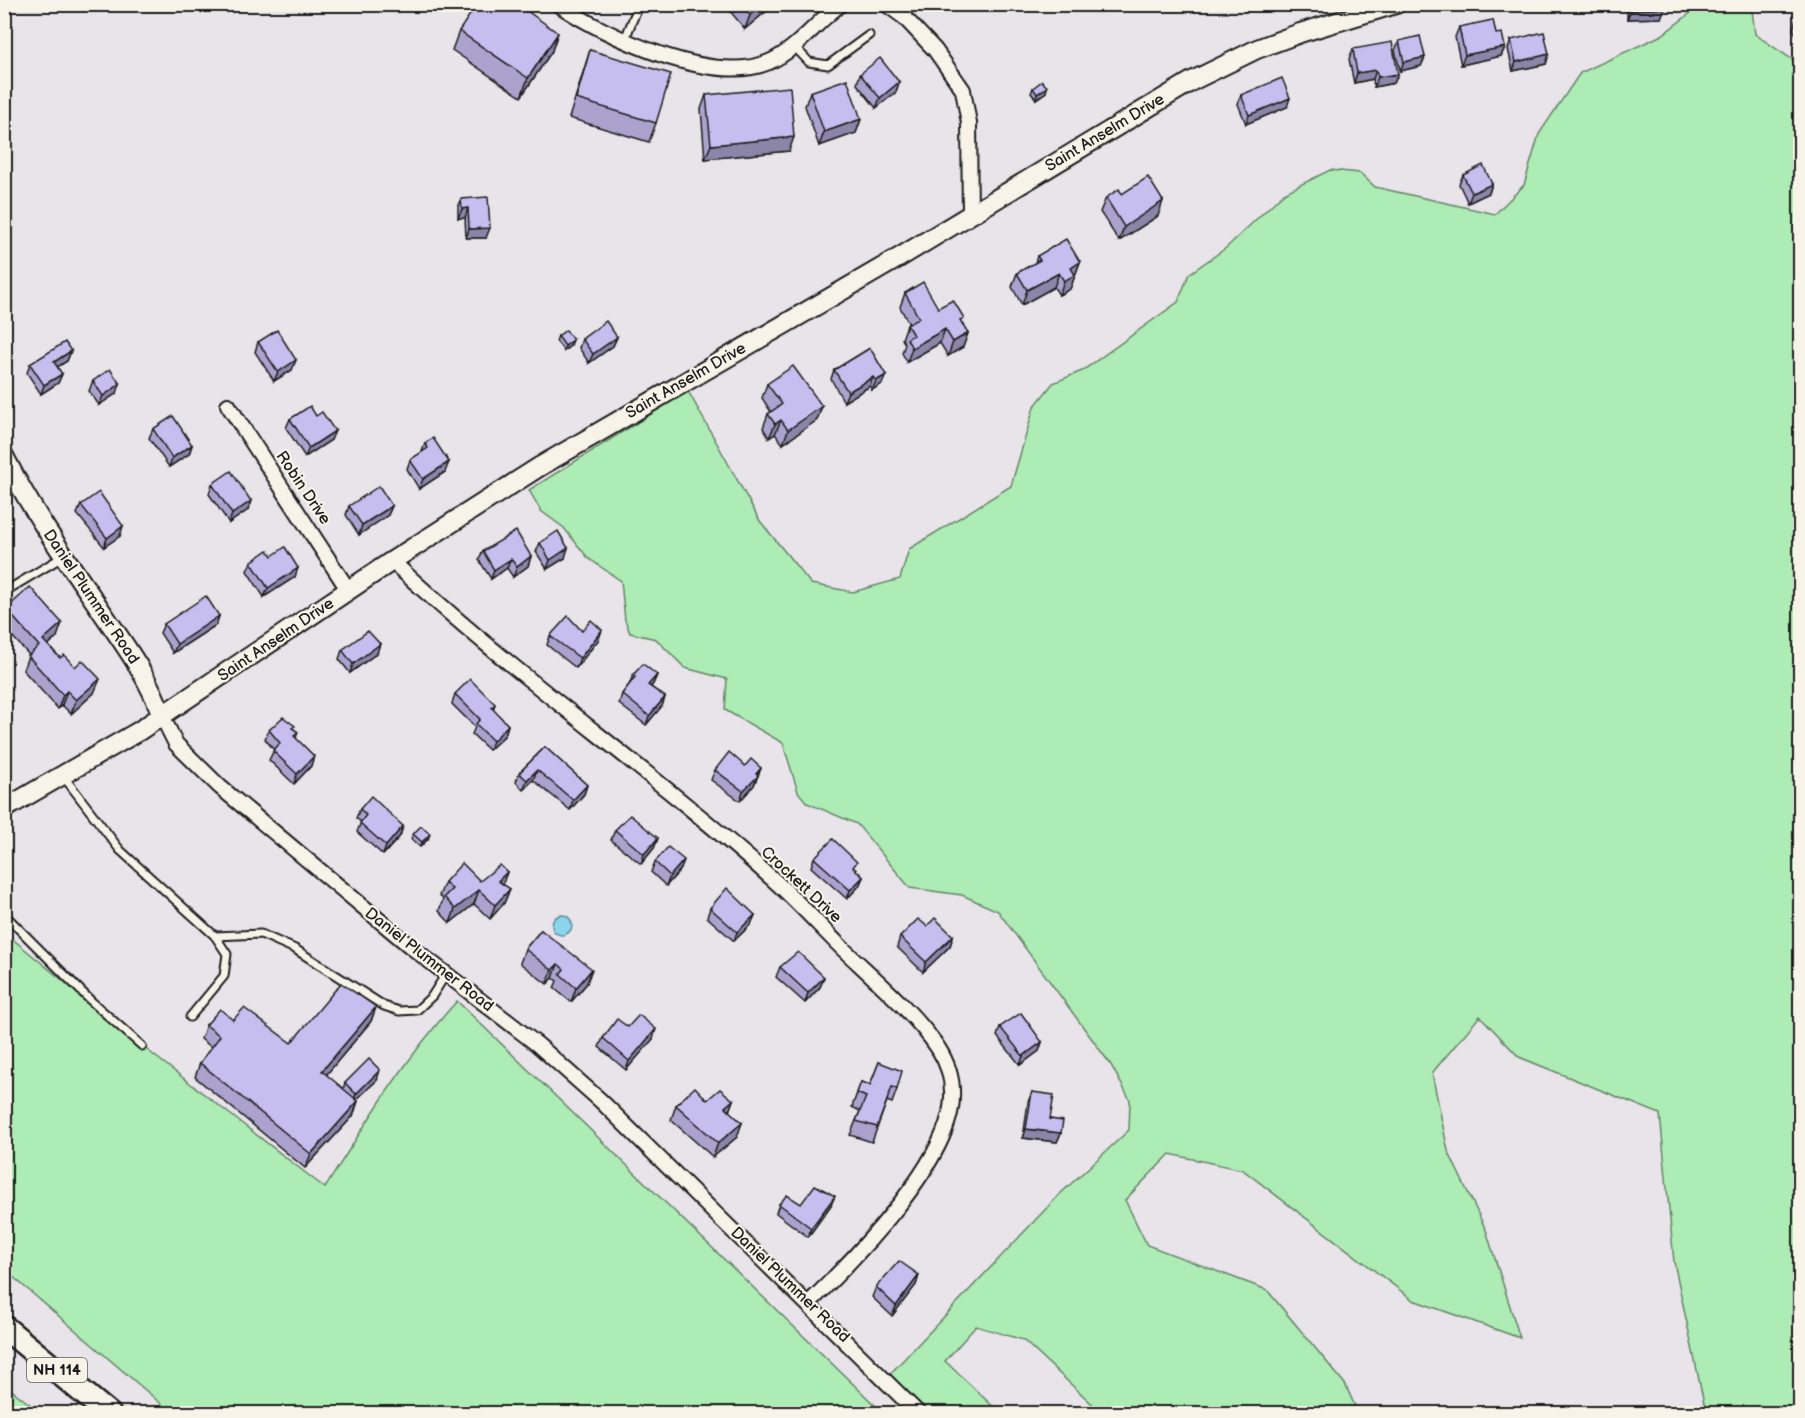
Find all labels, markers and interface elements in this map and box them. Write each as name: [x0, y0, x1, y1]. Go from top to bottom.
street label: Saint Anselm Drive: [1042, 90, 1168, 176]
street label: Saint Anselm Drive: [622, 339, 750, 423]
street label: Robin Drive: [272, 448, 335, 529]
street label: Daniel Plummer Road: [39, 526, 143, 668]
street label: Saint Anselm Drive: [214, 594, 338, 686]
street label: Crockett Drive: [757, 843, 846, 928]
street label: Daniel Plummer Road: [361, 904, 497, 1016]
street label: Daniel Plummer Road: [727, 1223, 853, 1347]
road number: NH 114: [27, 1358, 87, 1382]

